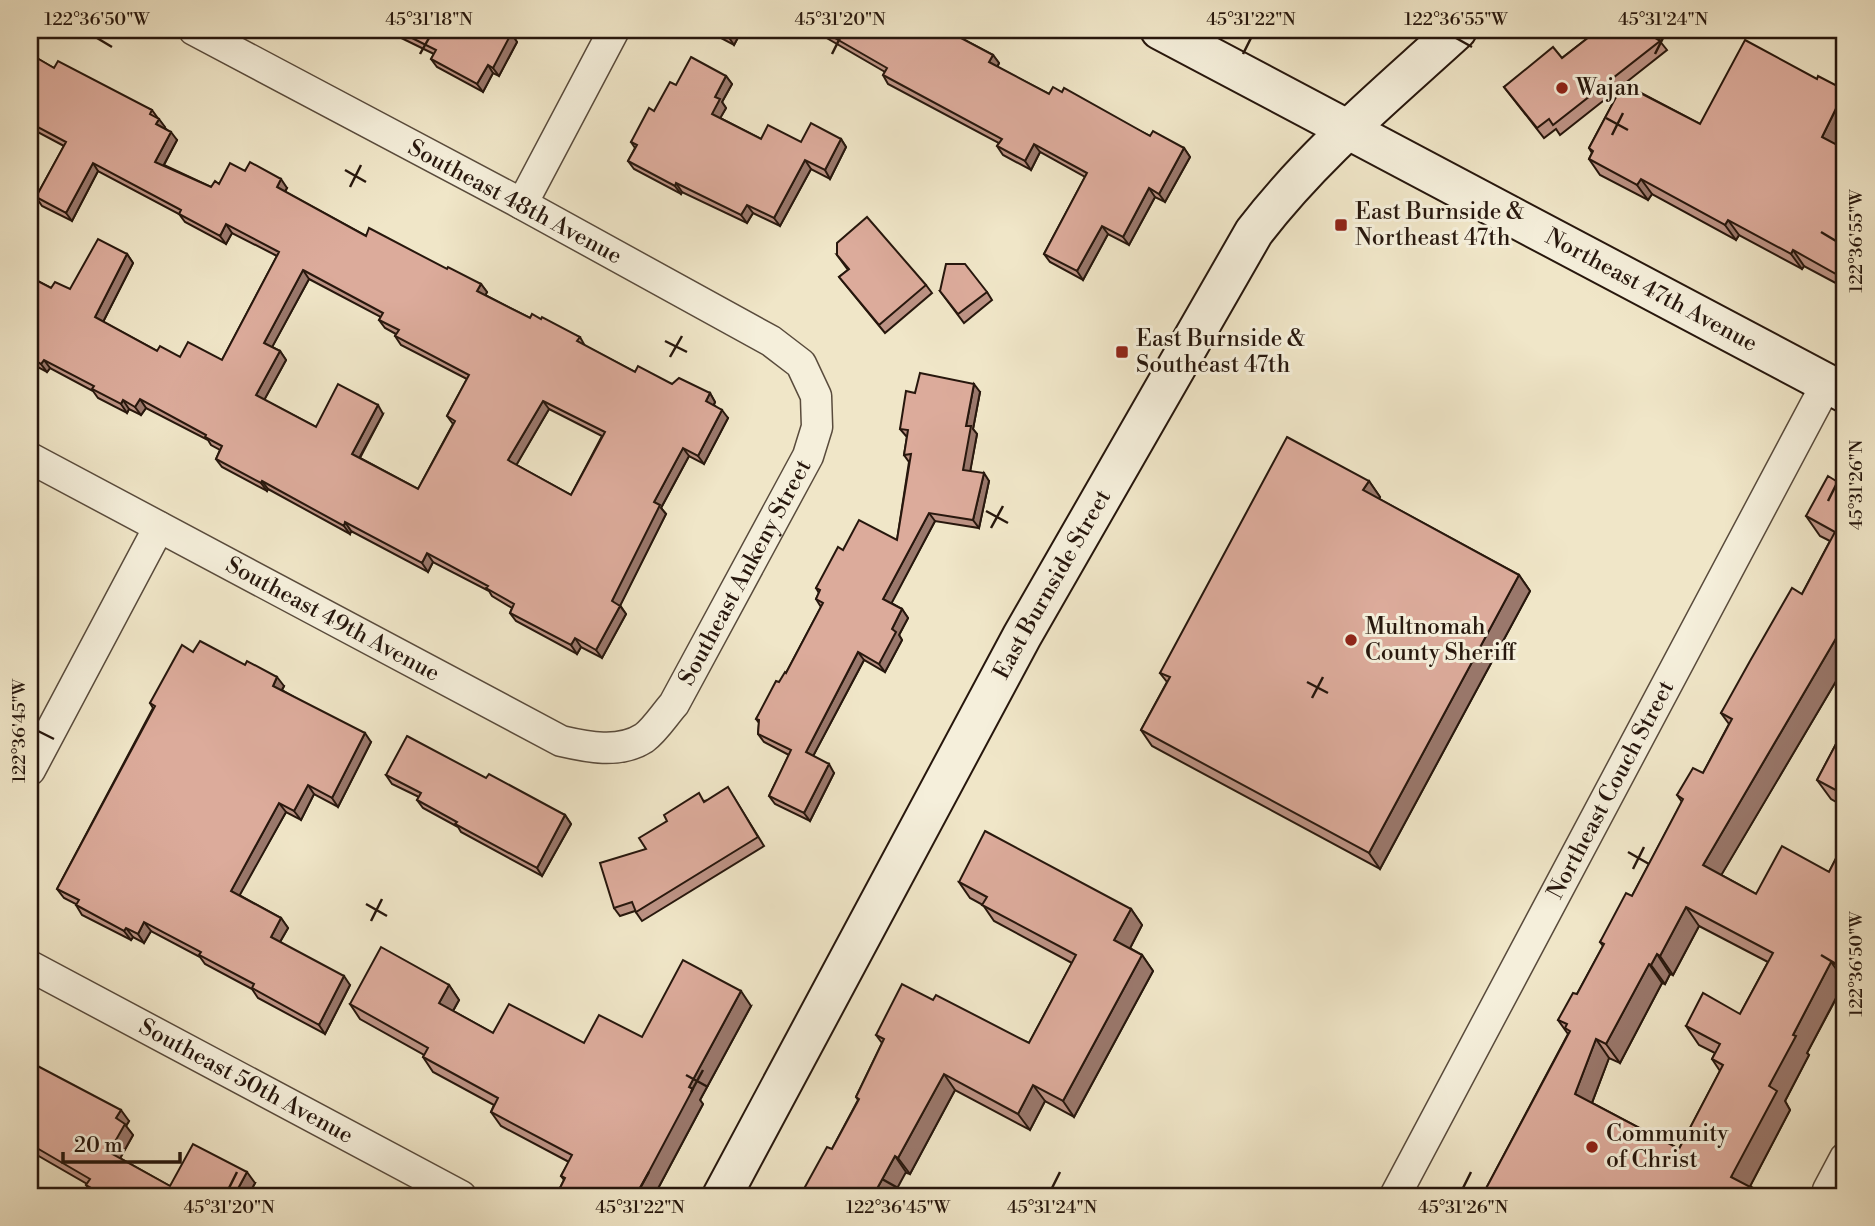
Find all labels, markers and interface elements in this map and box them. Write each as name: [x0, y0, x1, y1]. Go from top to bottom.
text: 122°36'50"W: [44, 8, 150, 31]
text: 45°31'18"N: [385, 8, 473, 31]
text: 45°31'20"N: [794, 8, 886, 31]
text: 45°31'22"N: [1206, 8, 1296, 31]
text: 122°36'55"W: [1404, 8, 1508, 31]
text: 45°31'24"N: [1618, 8, 1709, 31]
place label: Wajan: [1575, 74, 1640, 102]
marker: Wajan: [1554, 80, 1570, 96]
street label: Southeast 48th Avenue: [403, 134, 627, 270]
text: 122°36'55"W: [1845, 189, 1868, 293]
place label: East Burnside & Northeast 47th: [1355, 198, 1525, 252]
marker: East Burnside & Northeast 47th: [1333, 217, 1349, 233]
street label: Northeast 47th Avenue: [1540, 223, 1762, 358]
place label: East Burnside & Southeast 47th: [1136, 325, 1306, 379]
marker: East Burnside & Southeast 47th: [1114, 344, 1130, 360]
text: 45°31'26"N: [1845, 439, 1868, 530]
street label: Southeast Ankeny Street: [673, 455, 817, 690]
street label: East Burnside Street: [987, 485, 1117, 684]
street label: Southeast 49th Avenue: [221, 551, 444, 688]
place label: Multnomah County Sheriff: [1365, 613, 1517, 667]
marker: Multnomah County Sheriff: [1343, 632, 1359, 648]
street label: Northeast Couch Street: [1541, 676, 1680, 904]
text: 122°36'45"W: [8, 678, 31, 783]
text: 122°36'50"W: [1845, 911, 1868, 1017]
street label: Southeast 50th Avenue: [134, 1013, 358, 1150]
place label: Community of Christ: [1606, 1120, 1729, 1174]
scale bar: [63, 1121, 180, 1165]
text: 20 m: [74, 1133, 123, 1159]
marker: Community of Christ: [1584, 1139, 1600, 1155]
text: 45°31'20"N: [183, 1196, 275, 1219]
text: 45°31'22"N: [595, 1196, 685, 1219]
text: 122°36'45"W: [846, 1196, 951, 1219]
text: 45°31'24"N: [1007, 1196, 1098, 1219]
text: 45°31'26"N: [1418, 1196, 1509, 1219]

